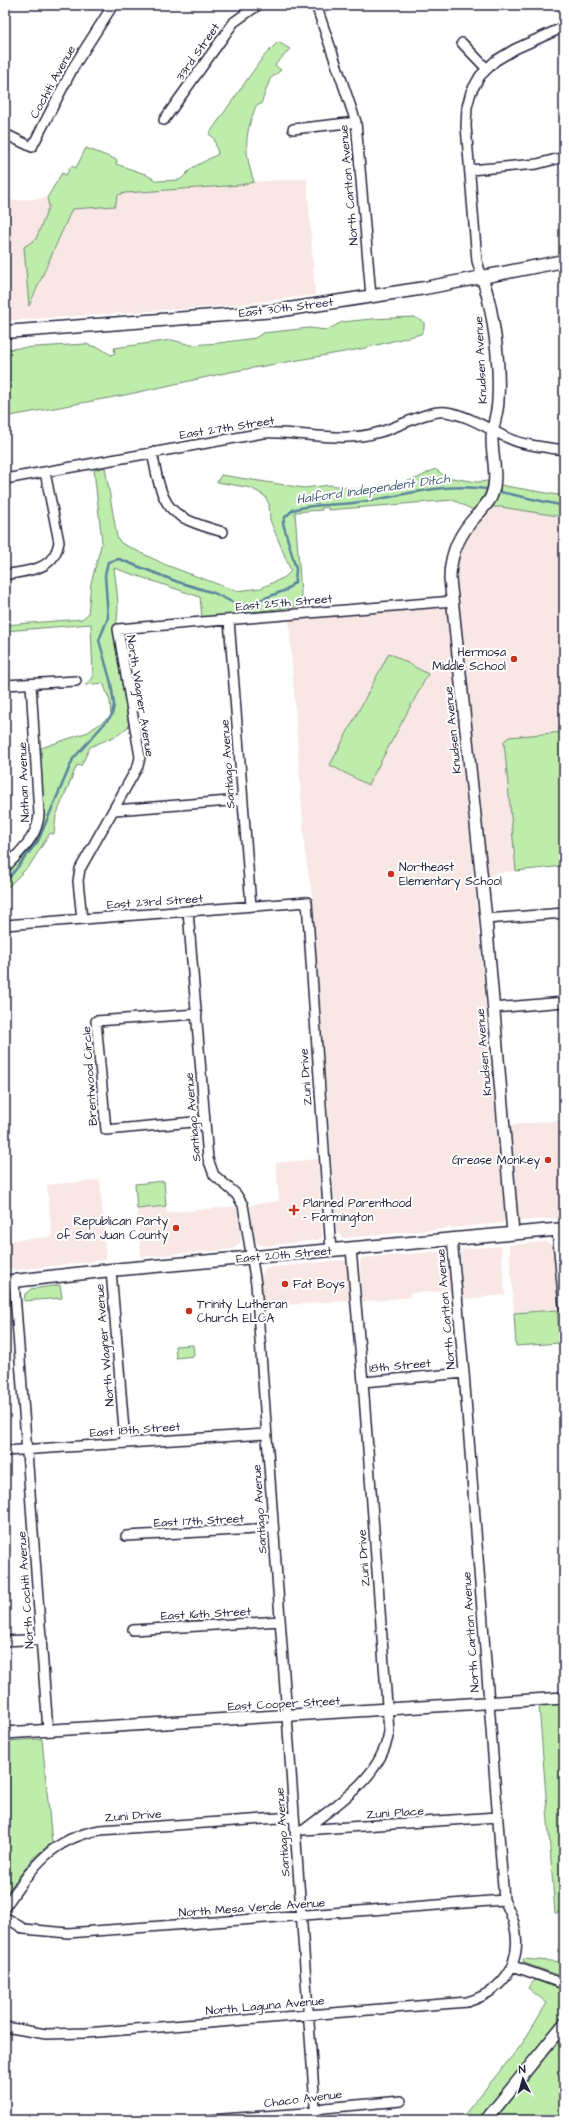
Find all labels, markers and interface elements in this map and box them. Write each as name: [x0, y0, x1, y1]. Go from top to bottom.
street label: 33rd Street: [172, 20, 224, 84]
street label: Cochiti Avenue: [26, 42, 80, 122]
street label: North Carlton Avenue: [335, 123, 363, 246]
street label: East 30th Street: [238, 294, 334, 322]
street label: Knudsen Avenue: [470, 315, 492, 404]
street label: East 27th Street: [178, 412, 276, 444]
water label: Halford Independent Ditch: [295, 469, 451, 509]
street label: East 25th Street: [235, 590, 333, 616]
street label: North Wagner Avenue: [121, 634, 158, 759]
place label: Hermosa Middle School: [432, 644, 506, 675]
marker: Hermosa Middle School: [509, 654, 519, 664]
street label: Knudsen Avenue: [440, 685, 466, 775]
street label: Santiago Avenue: [216, 718, 241, 809]
street label: Nathan Avenue: [14, 741, 34, 822]
place label: Northeast Elementary School: [399, 859, 502, 891]
marker: Northeast Elementary School: [386, 869, 396, 879]
street label: East 23rd Street: [106, 890, 204, 914]
street label: Knudsen Avenue: [472, 1007, 496, 1096]
street label: Brentwood Circle: [78, 1025, 102, 1126]
street label: Zuni Drive: [295, 1047, 316, 1106]
street label: Santiago Avenue: [181, 1071, 206, 1162]
place label: Grease Monkey: [452, 1152, 540, 1170]
marker: Grease Monkey: [543, 1155, 553, 1165]
place label: Planned Parenthood - Farmington: [303, 1195, 411, 1227]
marker: Planned Parenthood - Farmington: [288, 1204, 300, 1216]
place label: Republican Party of San Juan County: [57, 1213, 168, 1245]
marker: Republican Party of San Juan County: [171, 1223, 181, 1233]
street label: East 20th Street: [235, 1242, 333, 1268]
street label: North Carlton Avenue: [432, 1247, 460, 1370]
place label: Fat Boys: [293, 1276, 345, 1294]
marker: Fat Boys: [280, 1279, 290, 1289]
street label: North Wagner Avenue: [91, 1282, 120, 1407]
place label: Trinity Lutheran Church ELCA: [197, 1296, 287, 1327]
marker: Trinity Lutheran Church ELCA: [184, 1306, 194, 1316]
street label: 18th Street: [368, 1355, 432, 1377]
street label: East 18th Street: [89, 1418, 181, 1442]
street label: Santiago Avenue: [248, 1463, 273, 1554]
street label: East 17th Street: [153, 1510, 245, 1532]
street label: Zuni Drive: [353, 1528, 374, 1587]
street label: North Cochiti Avenue: [13, 1530, 39, 1649]
street label: North Carlton Avenue: [458, 1571, 484, 1693]
street label: East 16th Street: [160, 1603, 252, 1625]
street label: East Cooper Street: [227, 1693, 341, 1715]
street label: Santiago Avenue: [271, 1786, 296, 1877]
street label: Zuni Place: [366, 1802, 425, 1823]
street label: Zuni Drive: [104, 1805, 163, 1826]
street label: North Mesa Verde Avenue: [178, 1894, 326, 1922]
street label: North Laguna Avenue: [205, 1992, 326, 2021]
north arrow: [503, 2059, 543, 2099]
text: N: [518, 2062, 526, 2077]
street label: Chaco Avenue: [263, 2086, 344, 2112]

